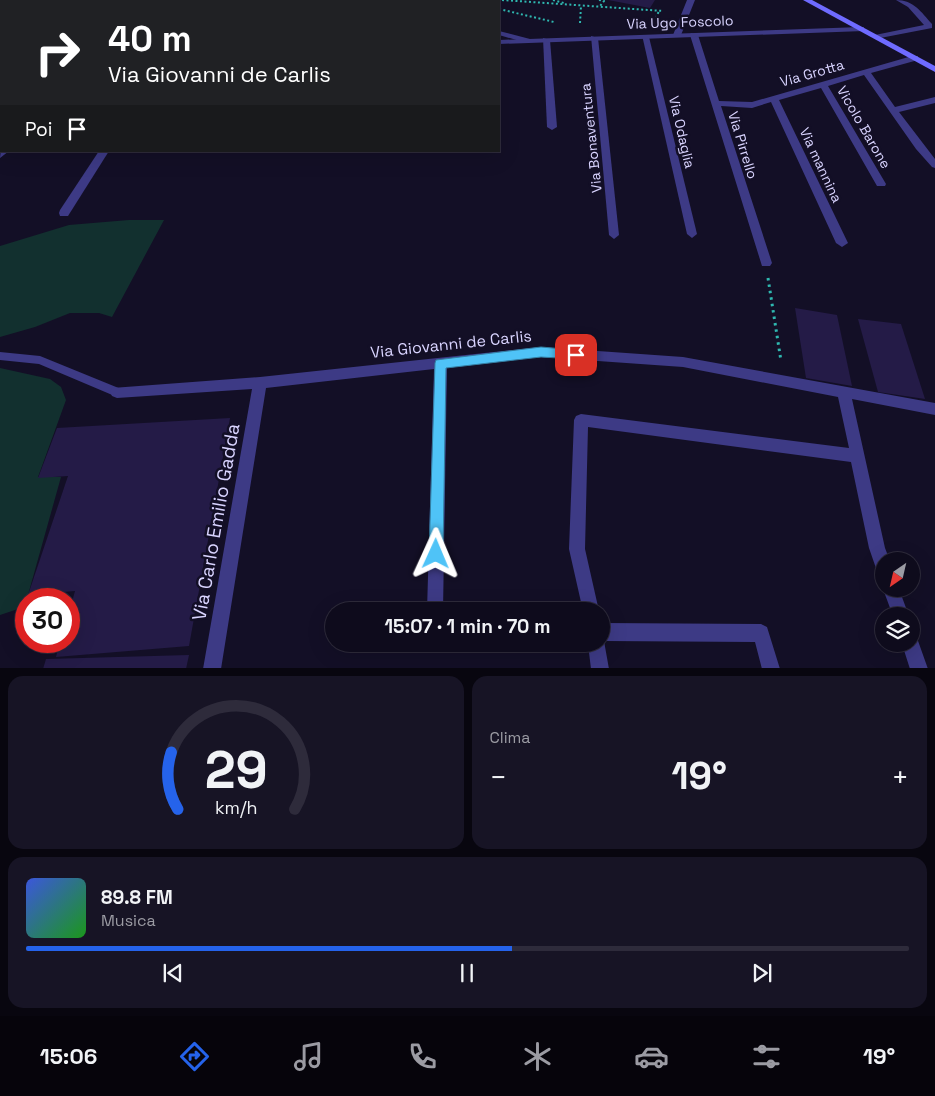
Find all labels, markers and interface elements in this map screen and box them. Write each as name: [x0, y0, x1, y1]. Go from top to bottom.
street label: Via Ugo Foscolo: [626, 11, 734, 33]
text: 40 m: [108, 17, 192, 61]
icon: right: [25, 20, 90, 85]
street label: Via Grotta: [778, 55, 846, 91]
text: Via Giovanni de Carlis: [108, 60, 331, 88]
street label: Via Bonaventura: [576, 82, 606, 194]
street label: Vicolo Barone: [833, 82, 895, 172]
street label: Via Odaglia: [665, 94, 699, 170]
street label: Via Pirrello: [724, 109, 762, 181]
icon: arrive: [63, 115, 91, 143]
text: Poi: [25, 117, 53, 142]
street label: Via mannina: [796, 124, 846, 206]
street label: Via Giovanni de Carlis: [369, 325, 533, 363]
pin: [555, 334, 597, 376]
icon: arrive: [562, 341, 590, 369]
street label: Via Carlo Emilio Gadda: [186, 421, 246, 623]
position arrow: [409, 527, 461, 579]
north arrow: [875, 552, 920, 598]
map controls: [875, 552, 920, 652]
speed limit sign: 30: [15, 588, 80, 653]
button: layers: [875, 607, 920, 652]
text: 15:07 · 1 min · 70 m: [385, 614, 550, 639]
text: Clima: [490, 727, 531, 748]
text: 29: [204, 737, 267, 803]
text: 19°: [671, 752, 727, 800]
text: −: [490, 759, 507, 795]
text: +: [892, 759, 909, 795]
text: km/h: [214, 796, 257, 819]
text: 89.8 FM: [101, 885, 173, 910]
text: Musica: [101, 910, 156, 931]
icon: previous: [159, 959, 187, 987]
icon: pause: [453, 959, 481, 987]
icon: next: [748, 959, 776, 987]
icon: directions: [177, 1039, 212, 1074]
icon: music: [291, 1039, 326, 1074]
icon: phone: [405, 1039, 440, 1074]
icon: climate: [520, 1039, 555, 1074]
icon: car: [634, 1039, 669, 1074]
icon: filters: [749, 1039, 784, 1074]
text: 15:06: [40, 1042, 97, 1070]
text: 19°: [863, 1042, 895, 1070]

